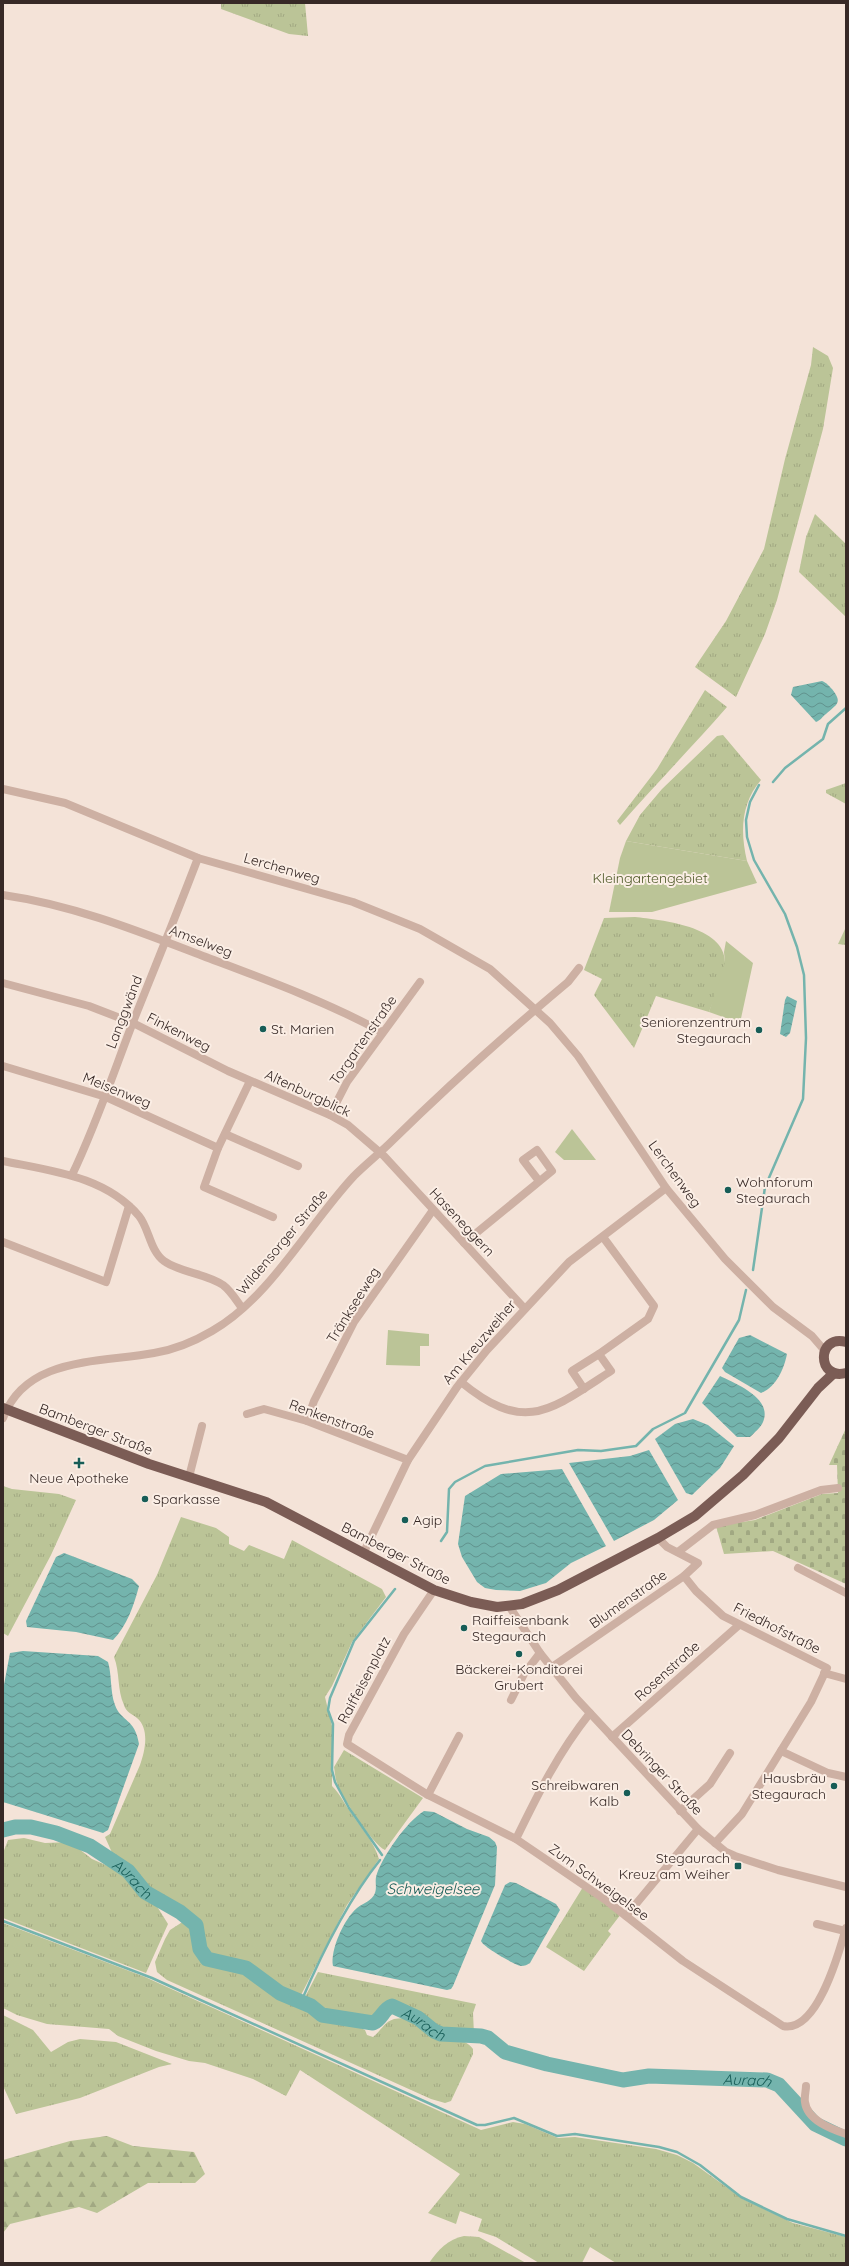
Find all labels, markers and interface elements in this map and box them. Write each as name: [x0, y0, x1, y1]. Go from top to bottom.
street label: Lerchenweg: [242, 848, 322, 888]
park label: Kleingartengebiet: [592, 869, 708, 887]
street label: Amselweg: [167, 921, 235, 961]
street label: Langgwänd: [102, 973, 146, 1051]
street label: Torgartenstraße: [326, 992, 401, 1088]
street label: Finkenweg: [144, 1008, 214, 1056]
place label: Seniorenzentrum Stegaurach: [641, 1013, 751, 1047]
place label: St. Marien: [271, 1020, 334, 1038]
marker: St. Marien: [258, 1024, 268, 1034]
marker: Seniorenzentrum Stegaurach: [754, 1025, 764, 1035]
street label: Altenburgblick: [262, 1065, 354, 1121]
street label: Meisenweg: [80, 1068, 154, 1112]
street label: Lerchenweg: [645, 1137, 705, 1211]
place label: Wohnforum Stegaurach: [736, 1173, 813, 1207]
street label: Haseneggern: [426, 1184, 498, 1260]
street label: Wildensorger Straße: [232, 1185, 332, 1299]
marker: Wohnforum Stegaurach: [723, 1185, 733, 1195]
street label: Tränkseeweg: [322, 1264, 384, 1346]
street label: Am Kreuzweiher: [438, 1295, 520, 1388]
street label: Renkenstraße: [287, 1395, 377, 1443]
street label: Bamberger Straße: [37, 1399, 155, 1459]
marker: Neue Apotheke: [74, 1458, 84, 1468]
place label: Neue Apotheke: [29, 1469, 129, 1487]
place label: Sparkasse: [153, 1490, 220, 1508]
marker: Sparkasse: [140, 1494, 150, 1504]
place label: Agip: [413, 1511, 442, 1529]
marker: Agip: [400, 1515, 410, 1525]
street label: Bamberger Straße: [338, 1518, 454, 1588]
street label: Blumenstraße: [586, 1566, 670, 1632]
street label: Friedhofstraße: [730, 1598, 824, 1658]
place label: Raiffeisenbank Stegaurach: [472, 1611, 569, 1645]
marker: Raiffeisenbank Stegaurach: [459, 1623, 469, 1633]
street label: Raiffeisenplatz: [333, 1633, 395, 1727]
street label: Rosenstraße: [631, 1637, 703, 1705]
marker: Bäckerei-Konditorei Grubert: [514, 1649, 524, 1659]
place label: Bäckerei-Konditorei Grubert: [455, 1660, 583, 1694]
street label: Debringer Straße: [617, 1725, 707, 1819]
place label: Hausbräu Stegaurach: [752, 1769, 826, 1803]
place label: Schreibwaren Kalb: [531, 1776, 619, 1810]
marker: Hausbräu Stegaurach: [829, 1781, 839, 1791]
marker: Schreibwaren Kalb: [622, 1788, 632, 1798]
street label: Zum Schweigelsee: [545, 1839, 653, 1925]
place label: Stegaurach Kreuz am Weiher: [619, 1849, 731, 1883]
water label: Aurach: [109, 1854, 155, 1903]
marker: Stegaurach Kreuz am Weiher: [733, 1861, 743, 1871]
water label: Schweigelsee: [387, 1879, 480, 1898]
water label: Aurach: [398, 2002, 449, 2044]
water label: Aurach: [722, 2069, 775, 2091]

